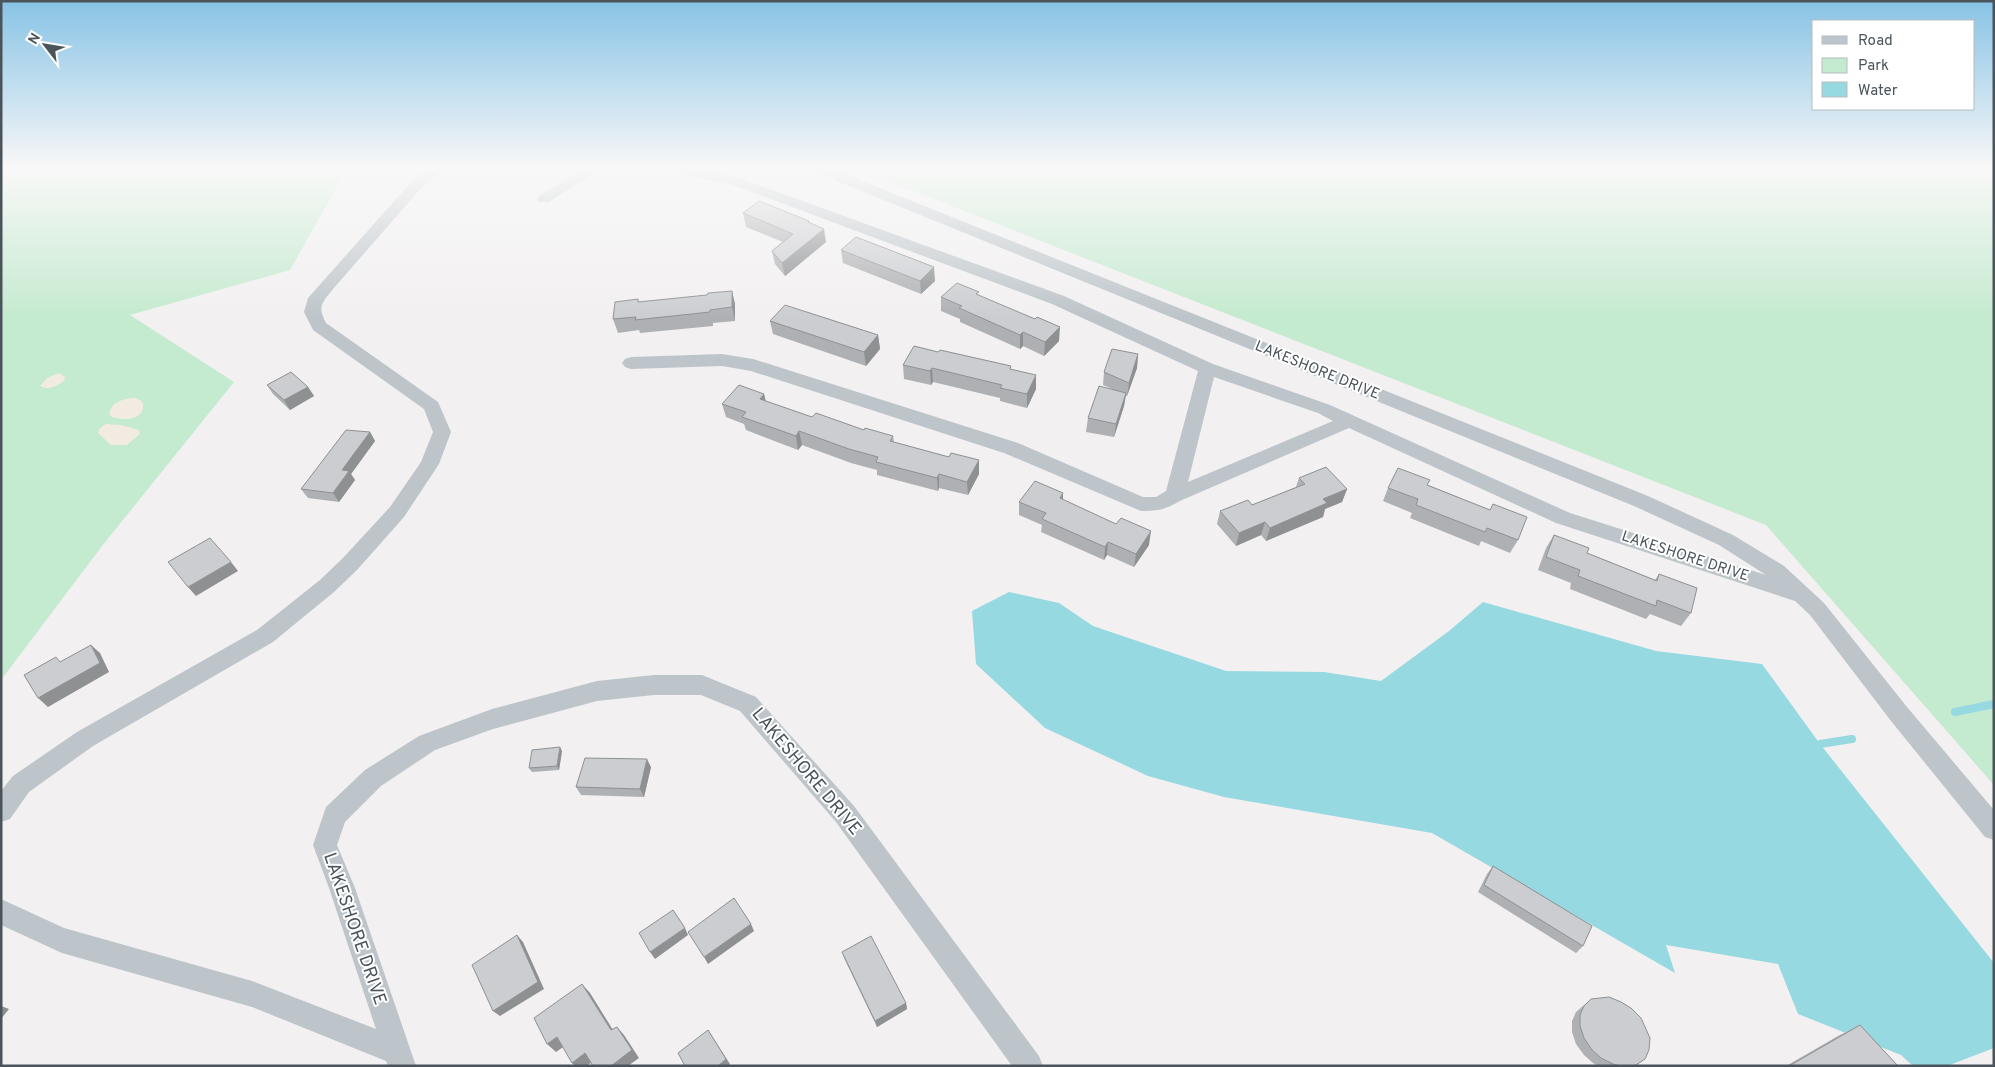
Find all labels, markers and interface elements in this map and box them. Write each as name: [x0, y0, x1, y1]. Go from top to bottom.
north arrow: [20, 20, 70, 70]
legend: [1812, 20, 1975, 110]
text: N: [25, 30, 45, 48]
text: Road: [1858, 32, 1893, 51]
text: Park: [1858, 57, 1889, 76]
text: Water: [1858, 82, 1898, 101]
street label: LAKESHORE DRIVE: [1252, 337, 1382, 405]
street label: LAKESHORE DRIVE: [1619, 527, 1751, 587]
street label: LAKESHORE DRIVE: [746, 704, 866, 840]
street label: LAKESHORE DRIVE: [317, 850, 391, 1008]

